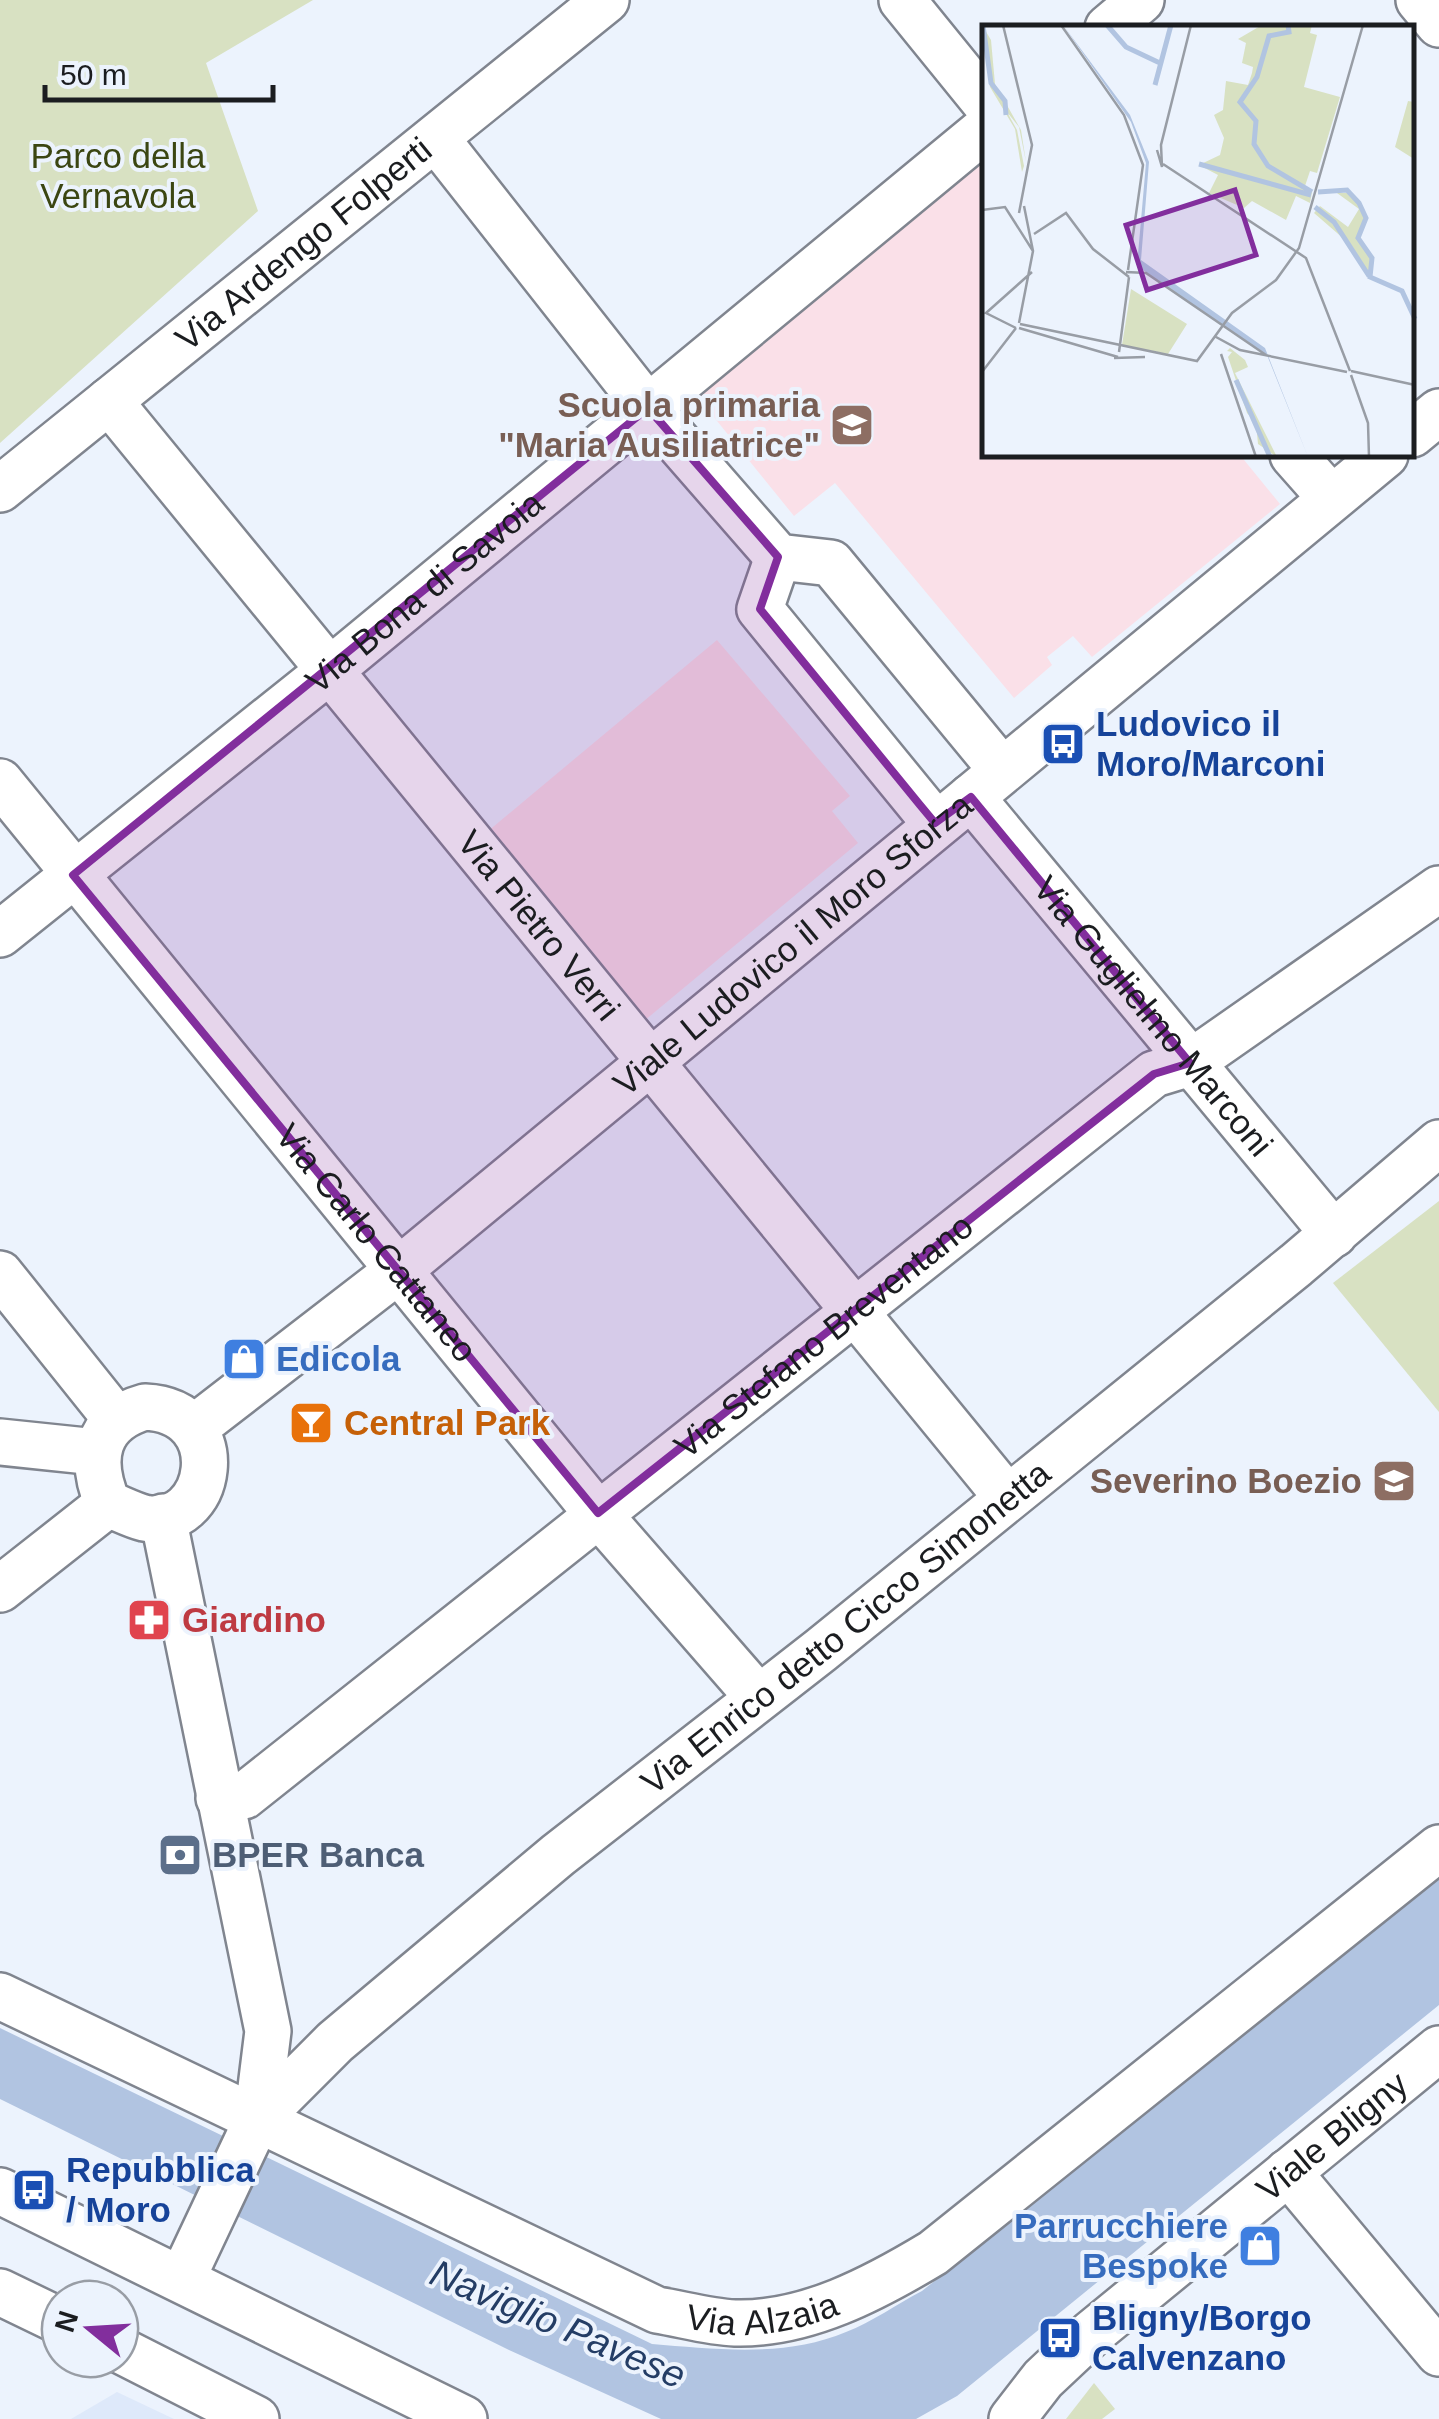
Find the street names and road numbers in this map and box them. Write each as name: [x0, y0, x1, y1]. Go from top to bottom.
street label: Via Ardengo Folperti: [168, 129, 439, 358]
street label: Via Bona di Savoia: [298, 482, 551, 701]
street label: Viale Ludovico il Moro Sforza: [606, 784, 980, 1103]
street label: Via Pietro Verri: [450, 823, 628, 1028]
street label: Via Guglielmo Marconi: [1026, 868, 1281, 1164]
street label: Via Carlo Cattaneo: [268, 1116, 485, 1369]
street label: Via Stefano Breventano: [667, 1206, 980, 1466]
street label: Via Enrico detto Cicco Simonetta: [633, 1452, 1058, 1802]
street label: Viale Bligny: [1249, 2063, 1415, 2209]
street label: Via Alzaia: [683, 2284, 844, 2342]

